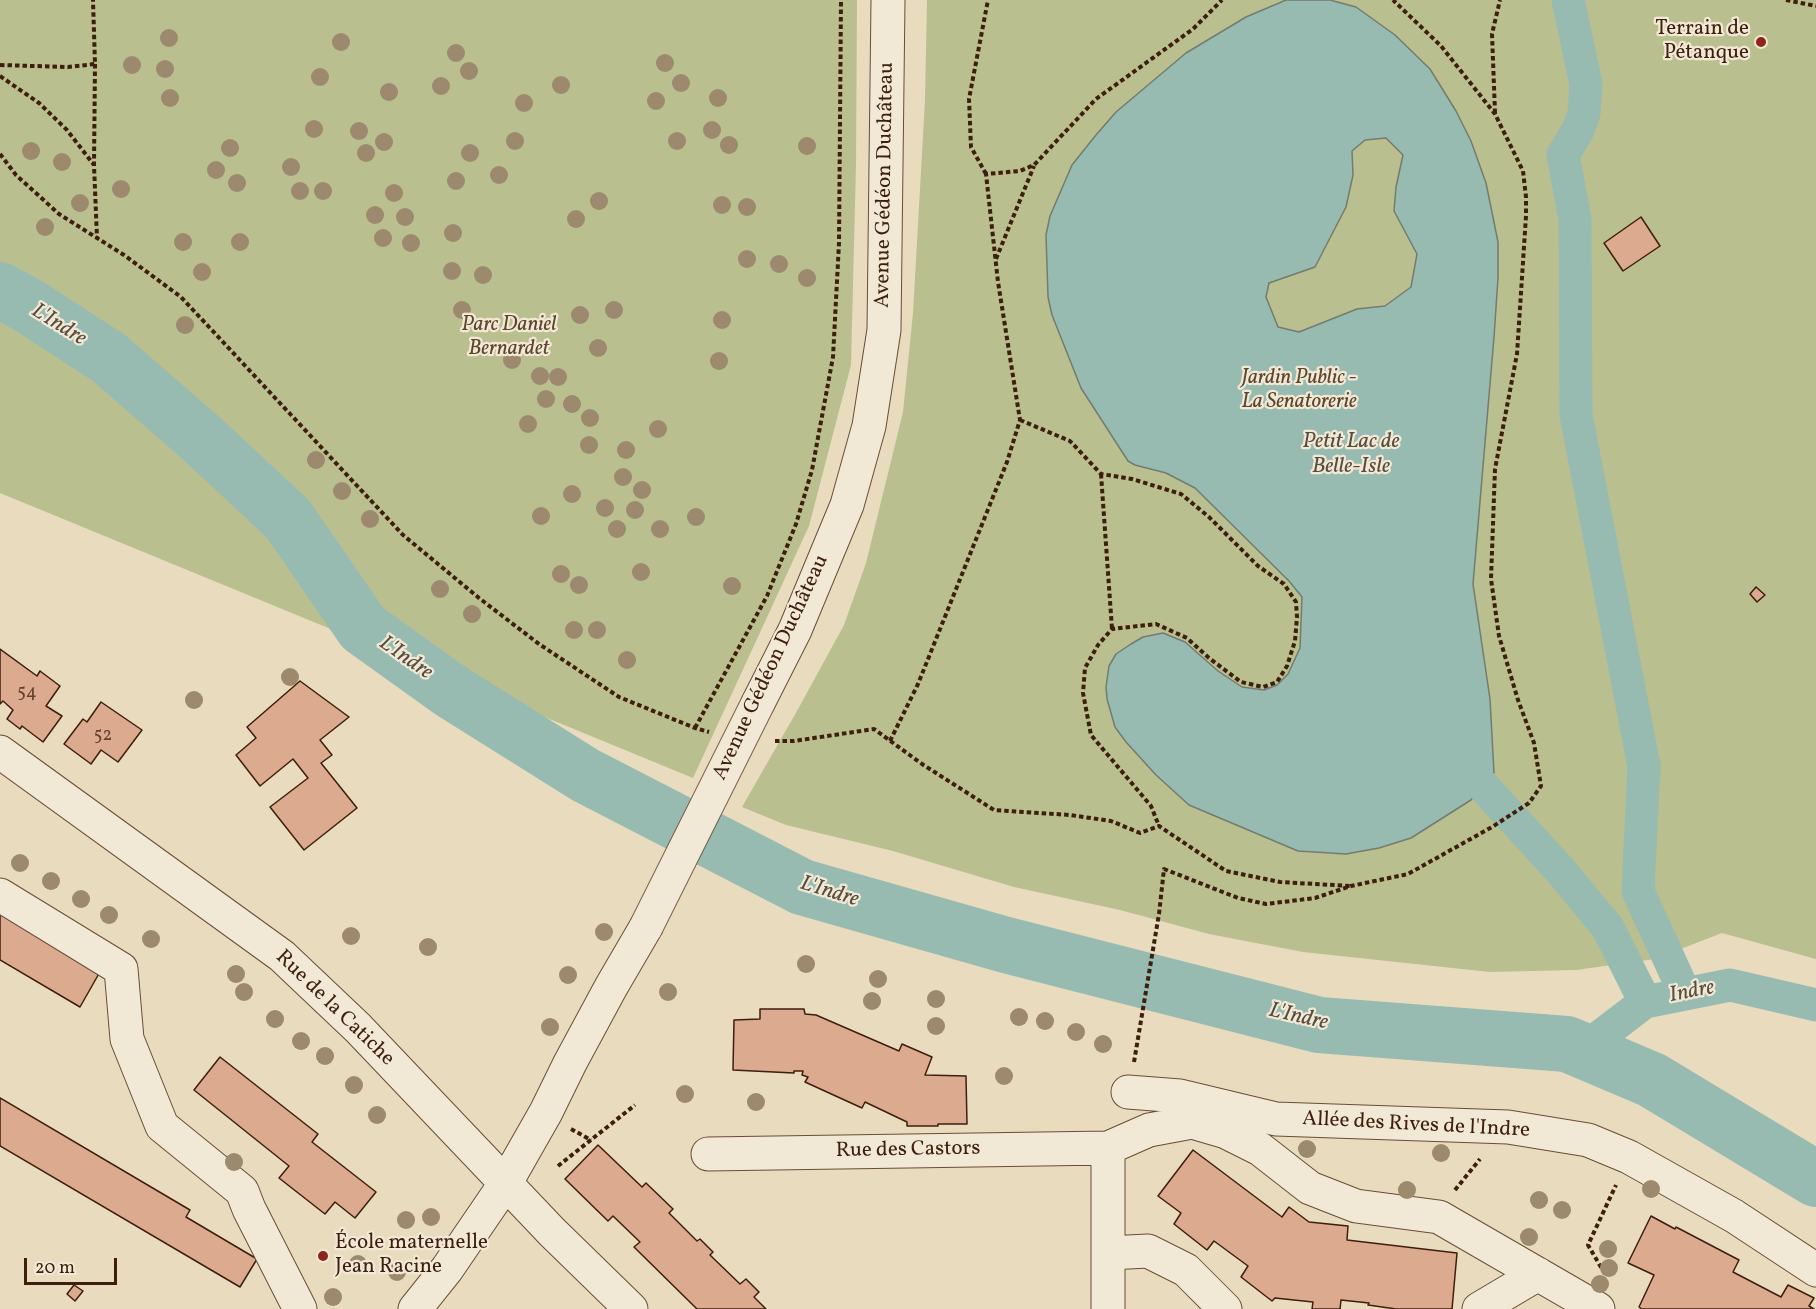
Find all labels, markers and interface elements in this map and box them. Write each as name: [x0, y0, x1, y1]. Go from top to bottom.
place label: Terrain de Pétanque: [1655, 17, 1749, 67]
marker: Terrain de Pétanque: [1754, 35, 1768, 49]
street label: Avenue Gédéon Duchâteau: [871, 62, 901, 308]
water label: L'Indre: [26, 299, 90, 353]
park label: Parc Daniel Bernardet: [462, 313, 556, 363]
park label: Jardin Public - La Senatorerie: [1241, 366, 1357, 416]
water label: Petit Lac de Belle-Isle: [1302, 430, 1400, 482]
street label: Avenue Gédéon Duchâteau: [709, 551, 835, 785]
water label: L'Indre: [373, 631, 437, 687]
house number: 54: [17, 683, 37, 705]
house number: 52: [94, 726, 112, 748]
water label: L'Indre: [797, 872, 861, 914]
street label: Rue de la Catiche: [269, 946, 399, 1072]
water label: Indre: [1667, 976, 1717, 1010]
water label: L'Indre: [1266, 998, 1330, 1038]
street label: Allée des Rives de l'Indre: [1302, 1107, 1530, 1145]
street label: Rue des Castors: [835, 1137, 981, 1165]
place label: École maternelle Jean Racine: [335, 1231, 488, 1281]
scale bar: [27, 1246, 120, 1284]
marker: École maternelle Jean Racine: [316, 1249, 330, 1263]
text: 20 m: [35, 1256, 75, 1281]

